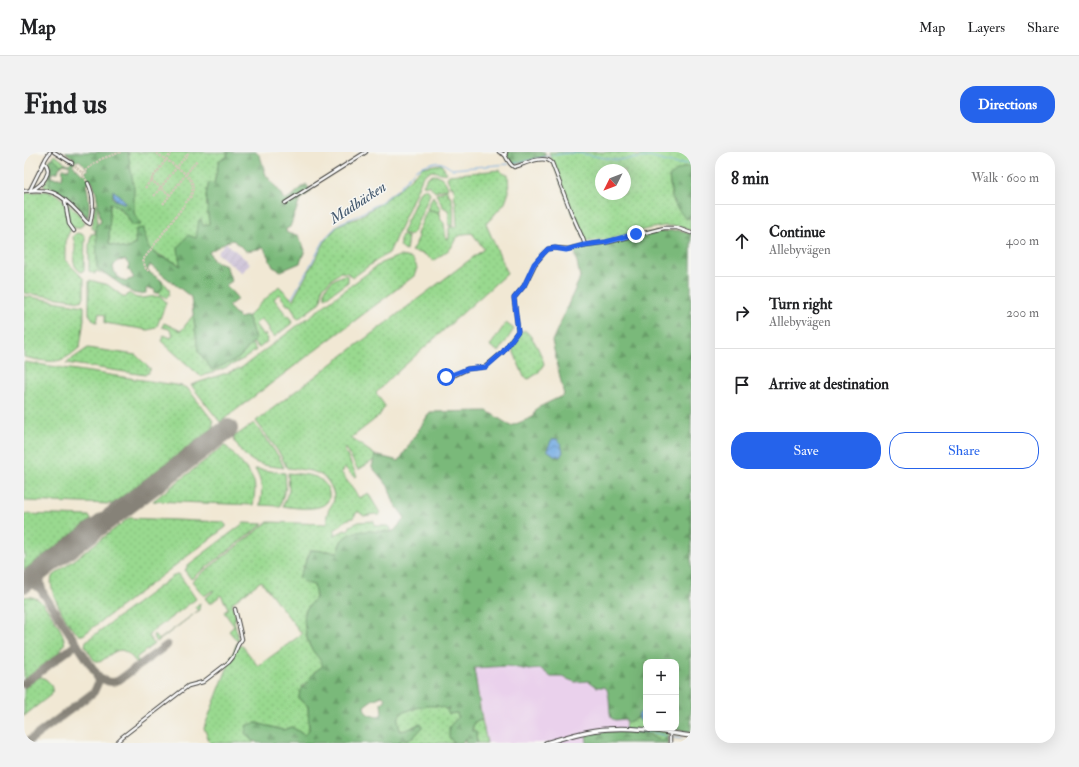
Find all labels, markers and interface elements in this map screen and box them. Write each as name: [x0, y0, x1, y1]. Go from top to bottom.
text: Map: [20, 16, 56, 40]
text: Map: [919, 19, 945, 36]
text: Layers: [967, 19, 1005, 36]
text: Share: [1027, 19, 1059, 36]
button: Directions: [960, 86, 1055, 123]
text: Find us: [24, 87, 107, 122]
north arrow: [595, 164, 631, 200]
text: 8 min: [731, 168, 769, 189]
text: Walk · 600 m: [971, 170, 1039, 186]
water label: Madbäcken: [325, 178, 390, 229]
text: Continue: [769, 223, 825, 242]
route end: [627, 225, 645, 243]
icon: ahead: [731, 230, 753, 252]
text: 400 m: [1006, 233, 1039, 249]
text: Allebyvägen: [769, 242, 831, 258]
text: Turn right: [769, 295, 832, 314]
icon: right: [731, 302, 753, 324]
text: 200 m: [1006, 305, 1039, 321]
text: Allebyvägen: [769, 314, 831, 330]
route start: [437, 368, 455, 386]
icon: arrive: [731, 374, 753, 396]
text: Arrive at destination: [769, 375, 889, 394]
button: Save: [731, 432, 881, 469]
button: Share: [889, 432, 1039, 469]
map controls: [643, 659, 679, 731]
button: +: [643, 659, 679, 695]
button: −: [643, 695, 679, 731]

